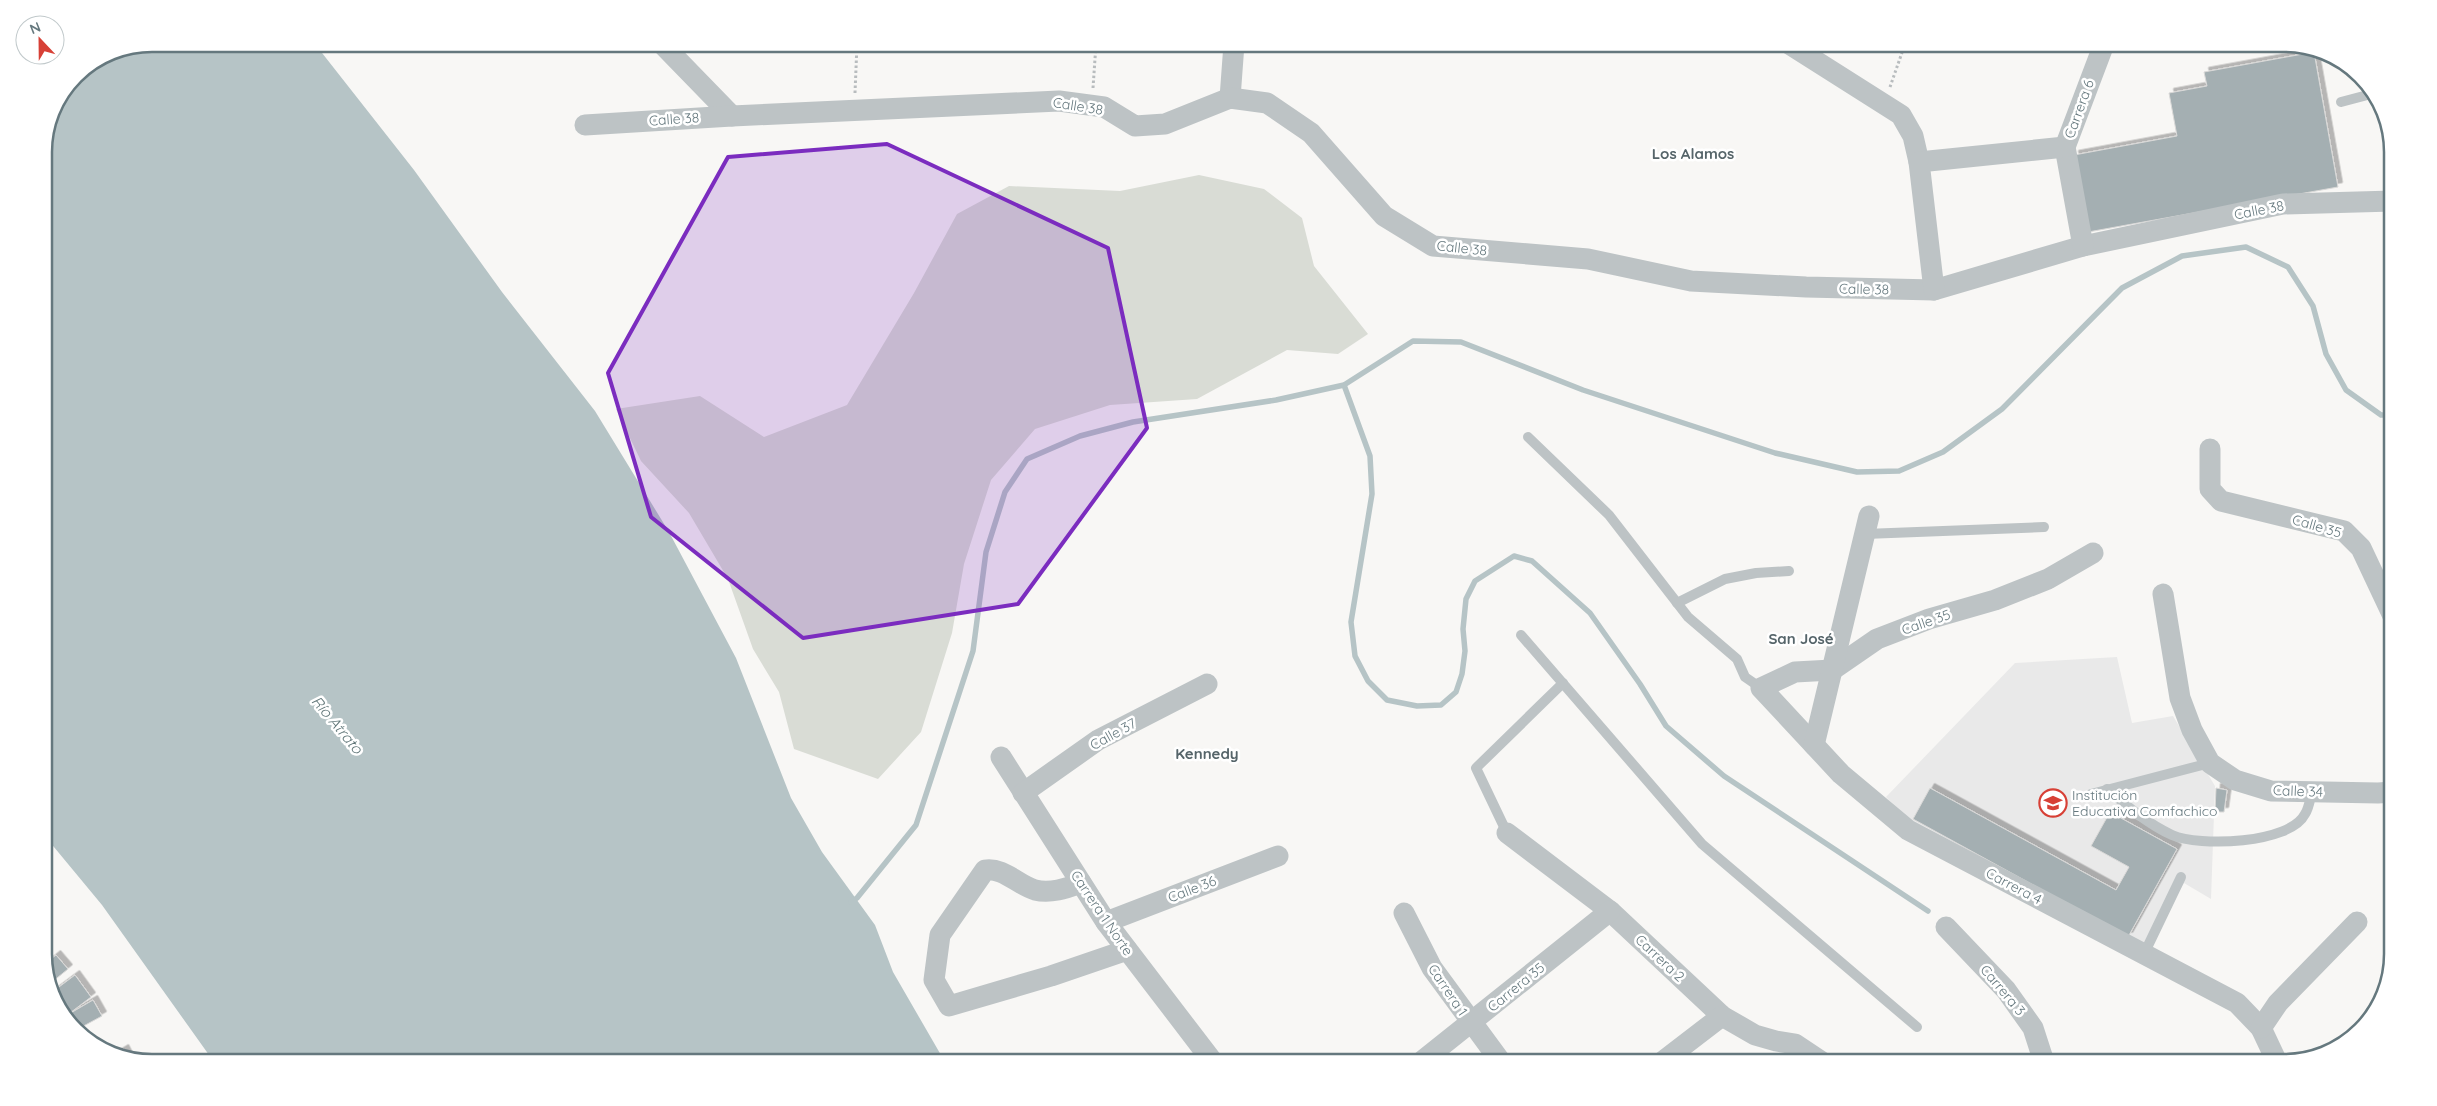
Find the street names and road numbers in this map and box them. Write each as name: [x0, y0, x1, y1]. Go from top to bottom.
street label: Carrera 6: [2060, 77, 2098, 141]
street label: Calle 38: [1052, 93, 1104, 119]
street label: Calle 38: [648, 108, 700, 130]
street label: Calle 38: [2232, 196, 2286, 224]
street label: Calle 38: [1436, 236, 1488, 260]
street label: Calle 38: [1839, 280, 1889, 298]
street label: Calle 35: [2290, 510, 2344, 542]
street label: Calle 35: [1899, 605, 1953, 639]
street label: Calle 37: [1087, 714, 1139, 754]
street label: Calle 34: [2273, 781, 2323, 801]
street label: Carrera 4: [1983, 864, 2045, 908]
street label: Carrera 1 Norte: [1067, 867, 1137, 959]
street label: Calle 36: [1165, 871, 1219, 906]
street label: Carrera 2: [1631, 931, 1689, 986]
street label: Carrera 35: [1484, 958, 1548, 1016]
street label: Carrera 1: [1424, 961, 1472, 1019]
street label: Carrera 3: [1977, 961, 2029, 1019]

